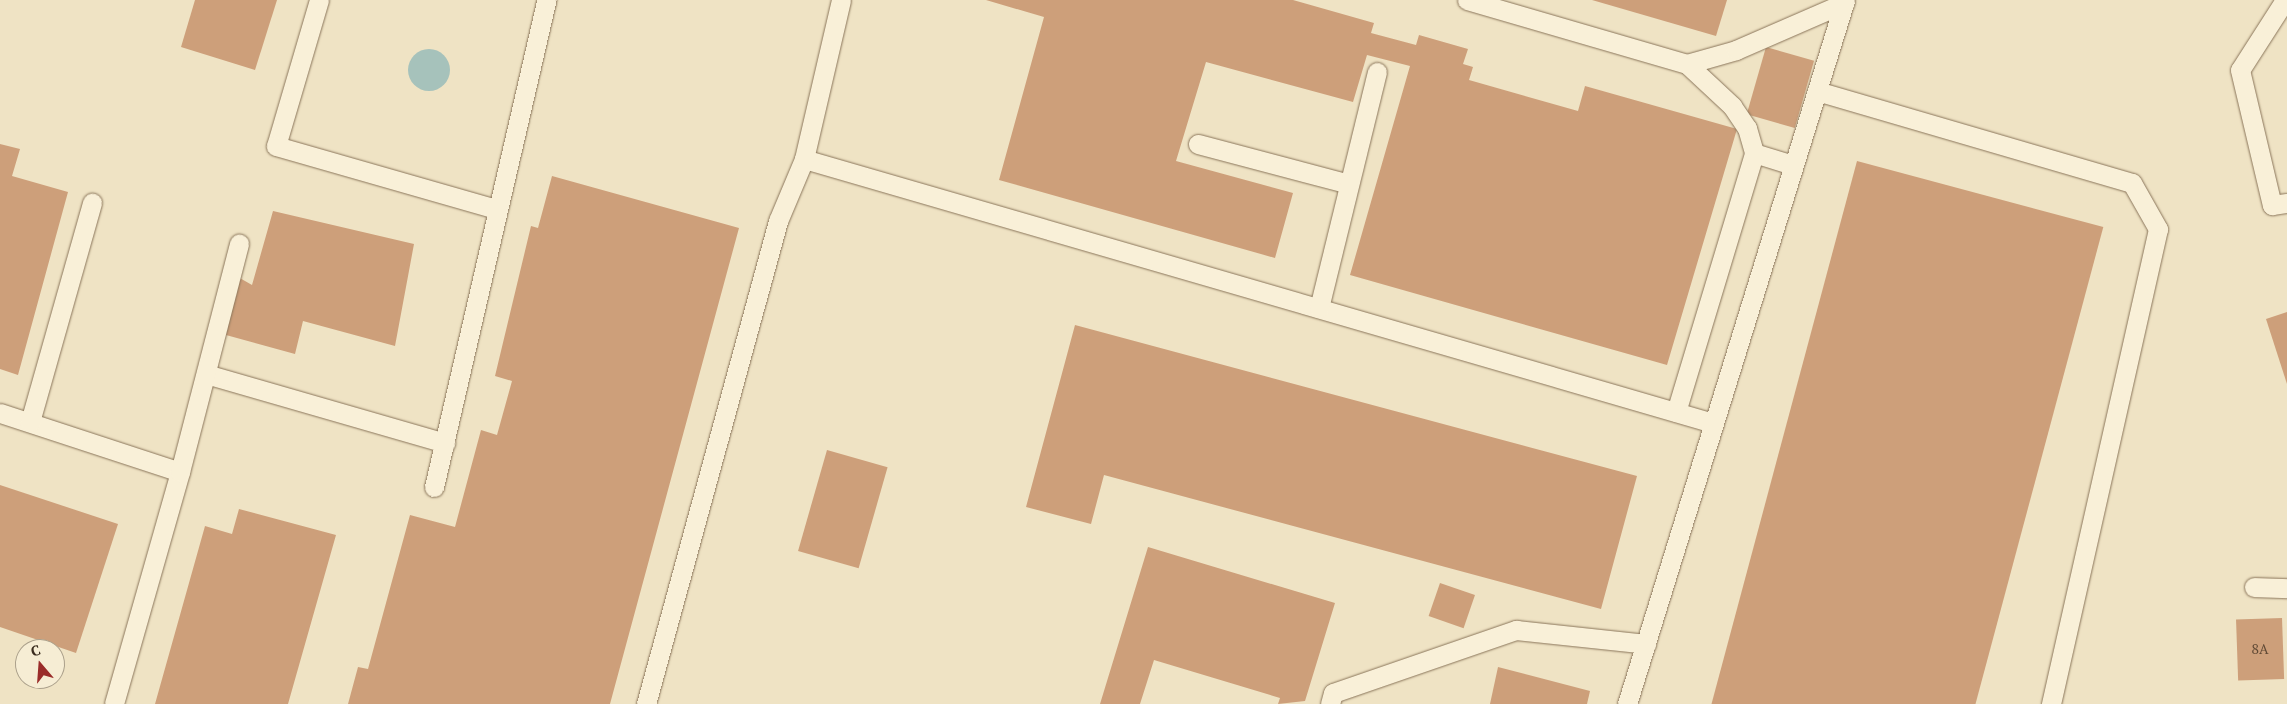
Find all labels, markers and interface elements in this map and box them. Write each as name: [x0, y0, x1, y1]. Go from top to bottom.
north arrow: [15, 639, 65, 689]
text: С: [28, 640, 43, 661]
house number: 8А: [2251, 641, 2269, 657]

